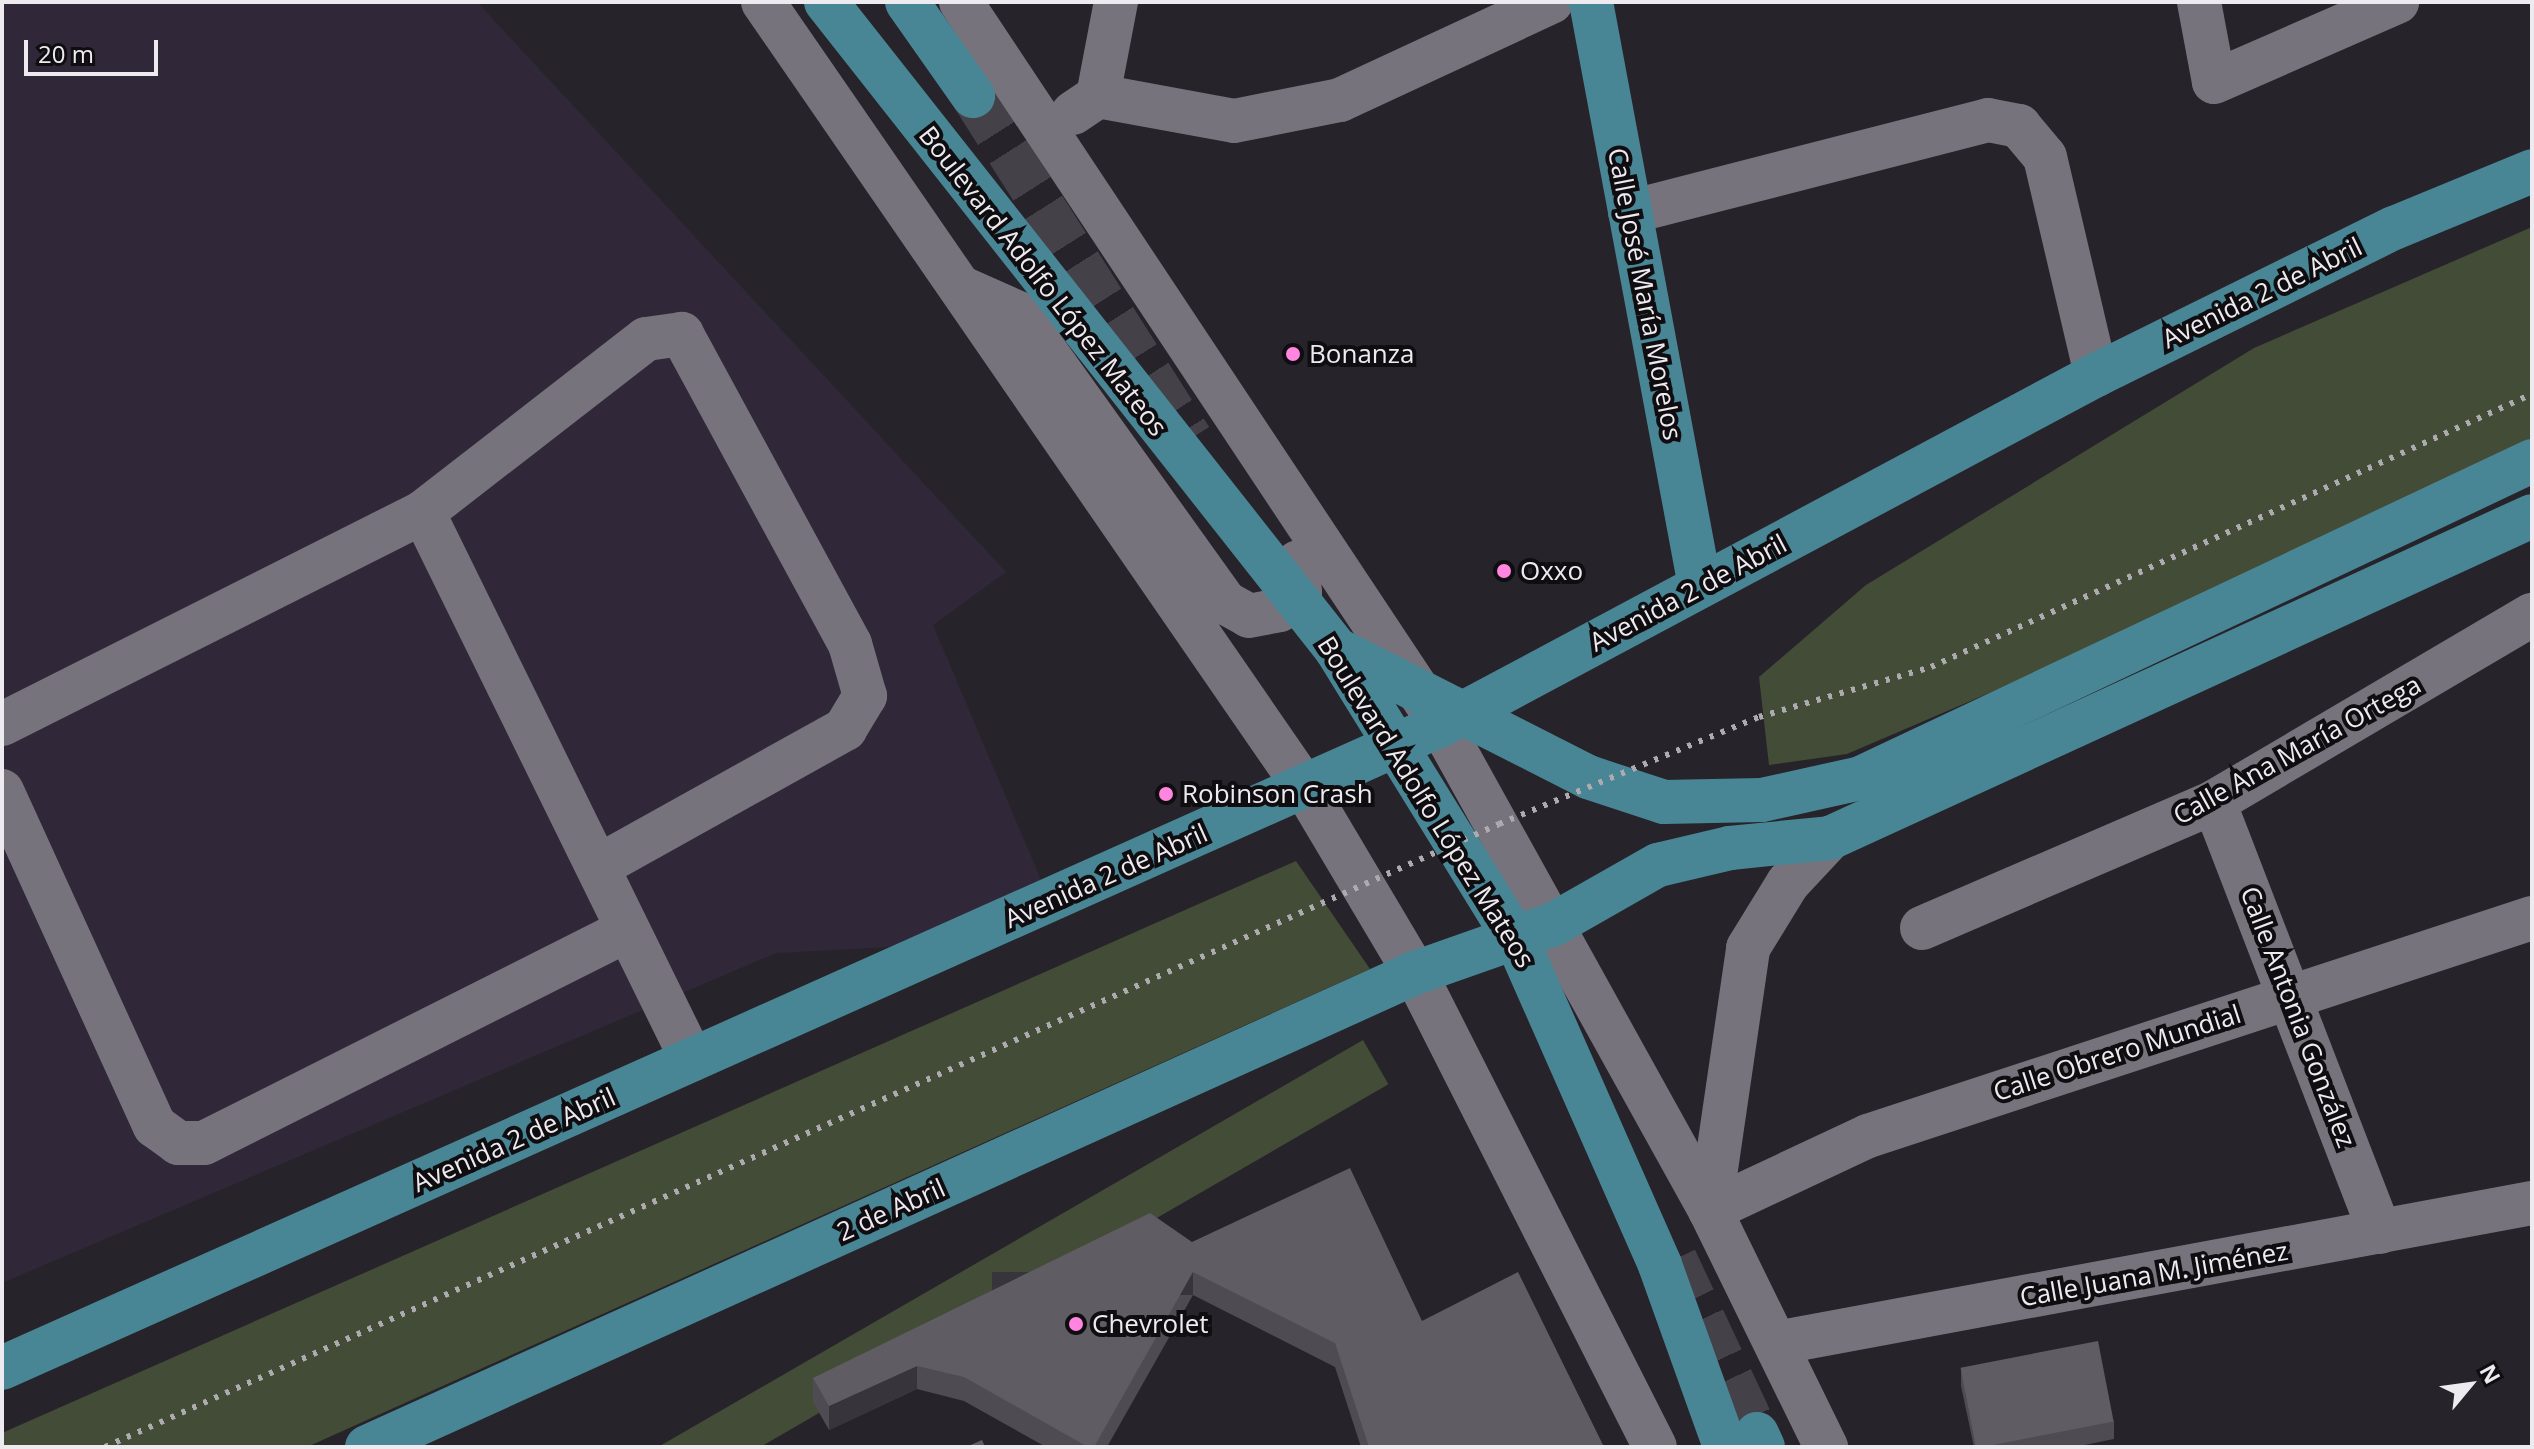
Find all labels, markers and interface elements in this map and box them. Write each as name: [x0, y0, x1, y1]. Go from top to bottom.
scale bar: [28, 24, 162, 74]
text: 20 m: [38, 37, 94, 70]
street label: Boulevard Adolfo López Mateos: [912, 120, 1174, 442]
street label: Calle José María Morelos: [1601, 145, 1689, 443]
street label: Avenida 2 de Abril: [2157, 231, 2367, 355]
place label: Bonanza: [1309, 338, 1414, 370]
marker: Bonanza: [1284, 345, 1302, 363]
street label: Avenida 2 de Abril: [1584, 528, 1792, 658]
place label: Oxxo: [1520, 555, 1583, 587]
marker: Oxxo: [1495, 562, 1513, 580]
street label: Boulevard Adolfo López Mateos: [1311, 631, 1541, 973]
street label: Calle Ana María Ortega: [2168, 669, 2426, 831]
place label: Robinson Crash: [1182, 778, 1373, 810]
marker: Robinson Crash: [1157, 785, 1175, 803]
street label: Avenida 2 de Abril: [1000, 817, 1212, 935]
street label: Calle Antonia González: [2234, 882, 2362, 1152]
street label: Calle Obrero Mundial: [1989, 998, 2245, 1108]
street label: Avenida 2 de Abril: [408, 1081, 620, 1199]
street label: 2 de Abril: [832, 1172, 950, 1248]
street label: Calle Juana M. Jiménez: [2017, 1235, 2291, 1313]
place label: Chevrolet: [1092, 1308, 1209, 1340]
marker: Chevrolet: [1067, 1315, 1085, 1333]
north arrow: [2430, 1345, 2510, 1425]
text: N: [2474, 1358, 2508, 1388]

